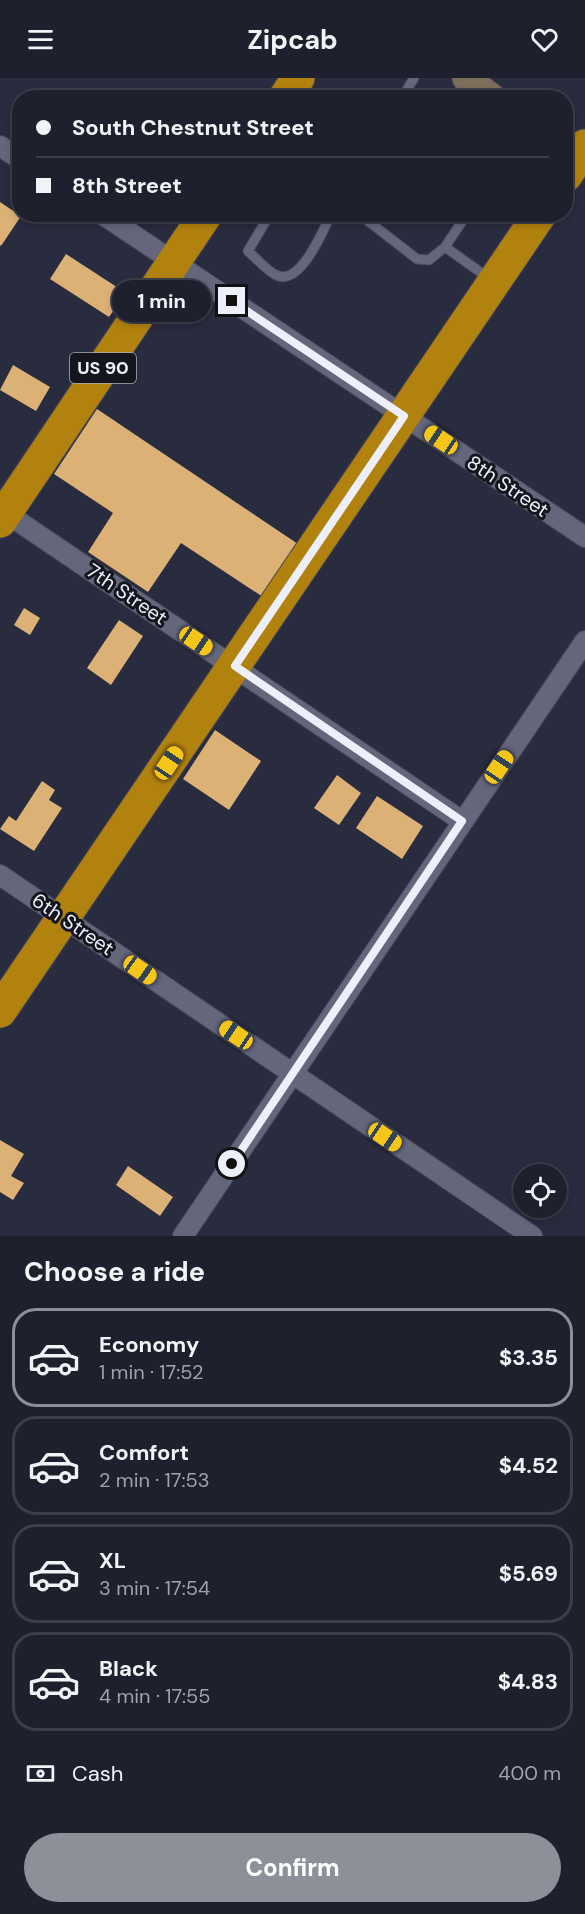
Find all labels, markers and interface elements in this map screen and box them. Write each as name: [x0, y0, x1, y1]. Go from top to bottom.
text: Zipcab: [247, 22, 338, 57]
icon: menu: [24, 23, 57, 56]
icon: heart: [528, 23, 561, 56]
text: South Chestnut Street: [72, 113, 314, 142]
text: 8th Street: [72, 171, 182, 200]
callout: 1 min: [112, 280, 211, 322]
route end: [218, 287, 245, 314]
text: 1 min: [137, 288, 186, 314]
road number: US 90: [70, 353, 136, 383]
car: [421, 422, 461, 458]
street label: 8th Street: [462, 449, 554, 523]
street label: 7th Street: [82, 557, 173, 631]
car: [176, 623, 216, 659]
car: [151, 743, 187, 783]
car: [481, 747, 517, 787]
street label: 6th Street: [27, 887, 119, 961]
car: [120, 952, 160, 988]
car: [216, 1017, 256, 1053]
car: [365, 1119, 405, 1155]
route start: [218, 1150, 245, 1177]
map controls: [513, 1164, 567, 1218]
button: locate: [513, 1164, 567, 1218]
text: Choose a ride: [24, 1254, 205, 1289]
text: Economy: [99, 1330, 199, 1359]
icon: car: [27, 1331, 81, 1385]
text: $3.35: [499, 1343, 558, 1372]
text: 1 min · 17:52: [99, 1359, 204, 1385]
text: Comfort: [99, 1438, 189, 1467]
icon: car: [27, 1439, 81, 1493]
text: $4.52: [499, 1451, 558, 1480]
text: 2 min · 17:53: [99, 1467, 210, 1493]
text: XL: [99, 1546, 126, 1575]
icon: car: [27, 1547, 81, 1601]
text: $5.69: [499, 1559, 558, 1588]
text: 3 min · 17:54: [99, 1575, 210, 1601]
text: Black: [99, 1654, 158, 1683]
icon: car: [27, 1655, 81, 1709]
text: $4.83: [498, 1667, 558, 1696]
text: 4 min · 17:55: [99, 1683, 211, 1709]
icon: cash: [24, 1757, 57, 1790]
text: Cash: [72, 1759, 123, 1788]
text: 400 m: [498, 1760, 561, 1786]
button: Confirm: [24, 1833, 561, 1902]

